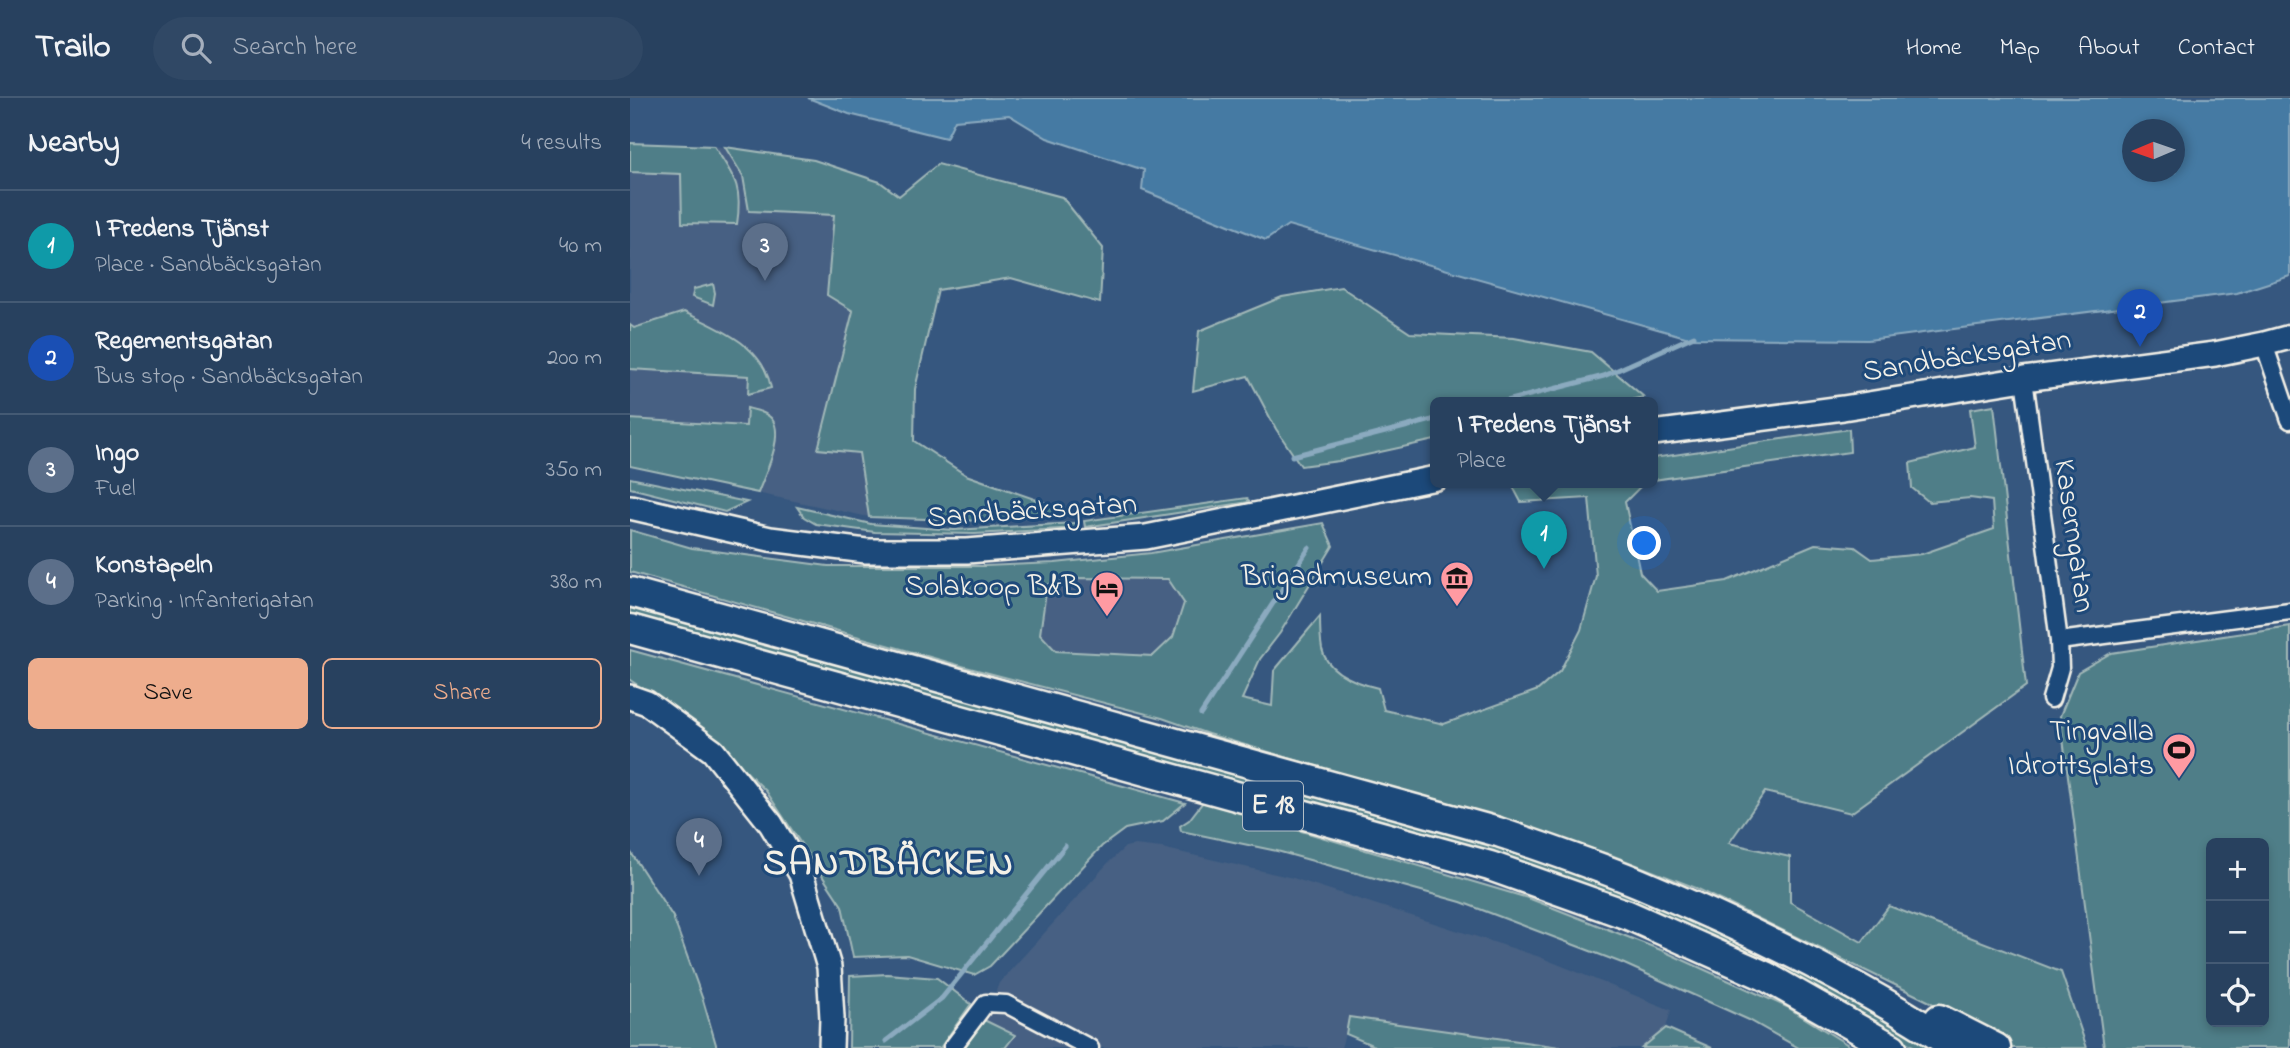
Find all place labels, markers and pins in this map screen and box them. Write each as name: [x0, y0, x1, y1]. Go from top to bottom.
pin: 3: [742, 223, 788, 281]
pin: 2: [2117, 289, 2163, 347]
pin: 1: [1521, 511, 1567, 569]
place label: Brigadmuseum: [1240, 556, 1432, 600]
museum icon: Brigadmuseum: [1438, 559, 1476, 608]
place label: Solakoop B&B: [905, 566, 1082, 610]
hotel icon: Solakoop B&B: [1088, 569, 1126, 618]
place label: Tingvalla Idrottsplats: [2008, 711, 2154, 789]
sports icon: Tingvalla Idrottsplats: [2160, 731, 2198, 780]
pin: 4: [676, 818, 722, 876]

